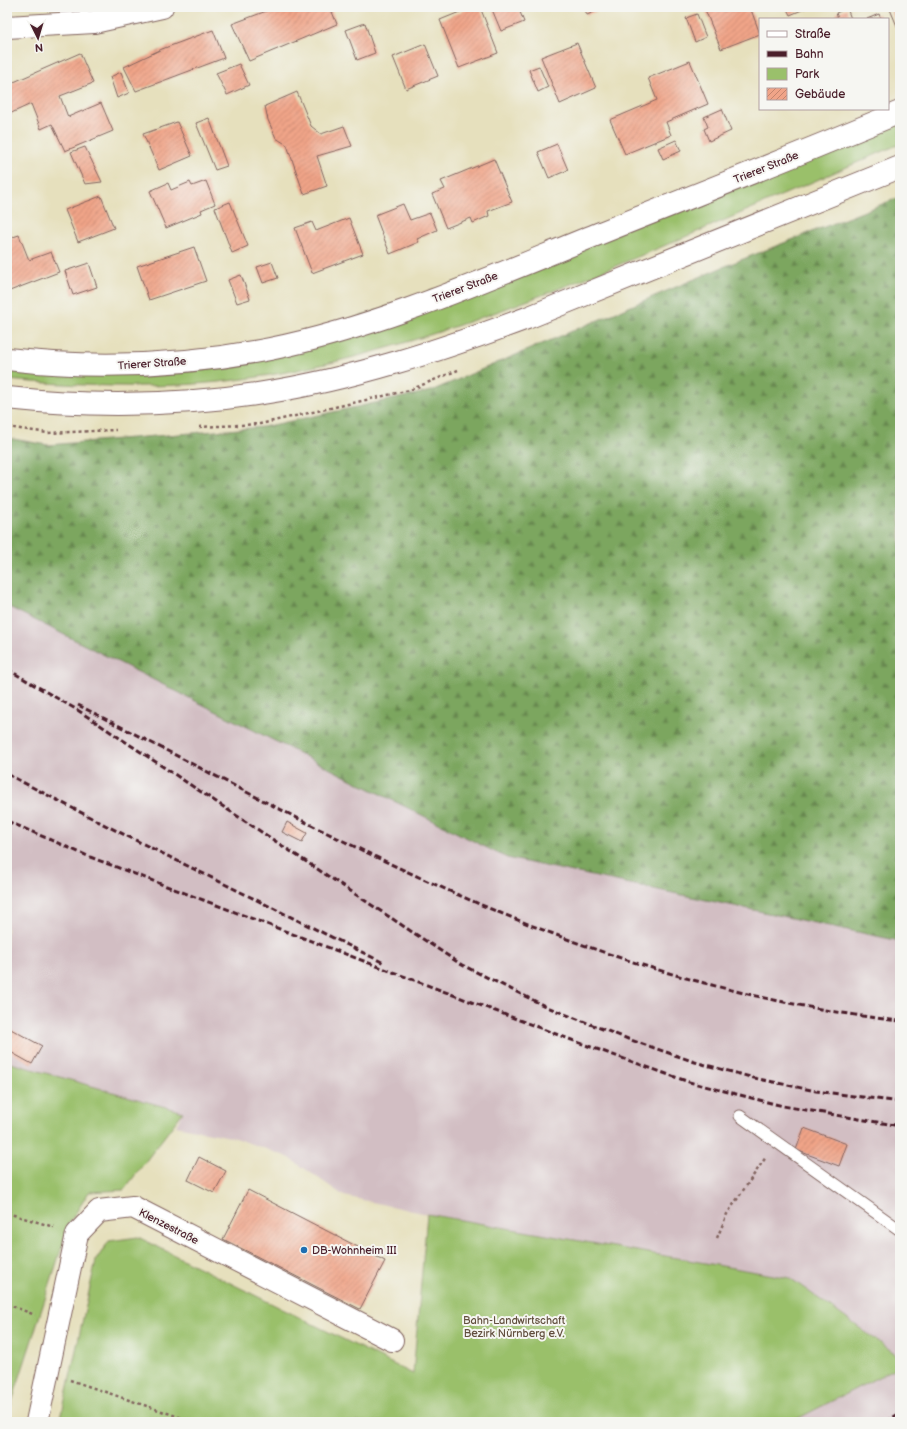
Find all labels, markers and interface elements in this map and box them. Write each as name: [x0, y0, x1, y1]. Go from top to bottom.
north arrow: [18, 18, 58, 58]
legend: [759, 18, 889, 110]
text: Straße: [795, 27, 831, 42]
text: N: [34, 41, 44, 54]
text: Bahn: [795, 47, 824, 62]
text: Park: [795, 67, 819, 82]
text: Gebäude: [795, 87, 845, 102]
street label: Trierer Straße: [732, 148, 801, 186]
street label: Trierer Straße: [431, 269, 500, 306]
street label: Trierer Straße: [117, 355, 187, 372]
street label: Klenzestraße: [137, 1206, 201, 1247]
place label: DB-Wohnheim III: [312, 1244, 397, 1257]
marker: DB-Wohnheim III: [299, 1245, 309, 1255]
park label: Bahn-Landwirtschaft Bezirk Nürnberg e.V.: [463, 1314, 566, 1340]

